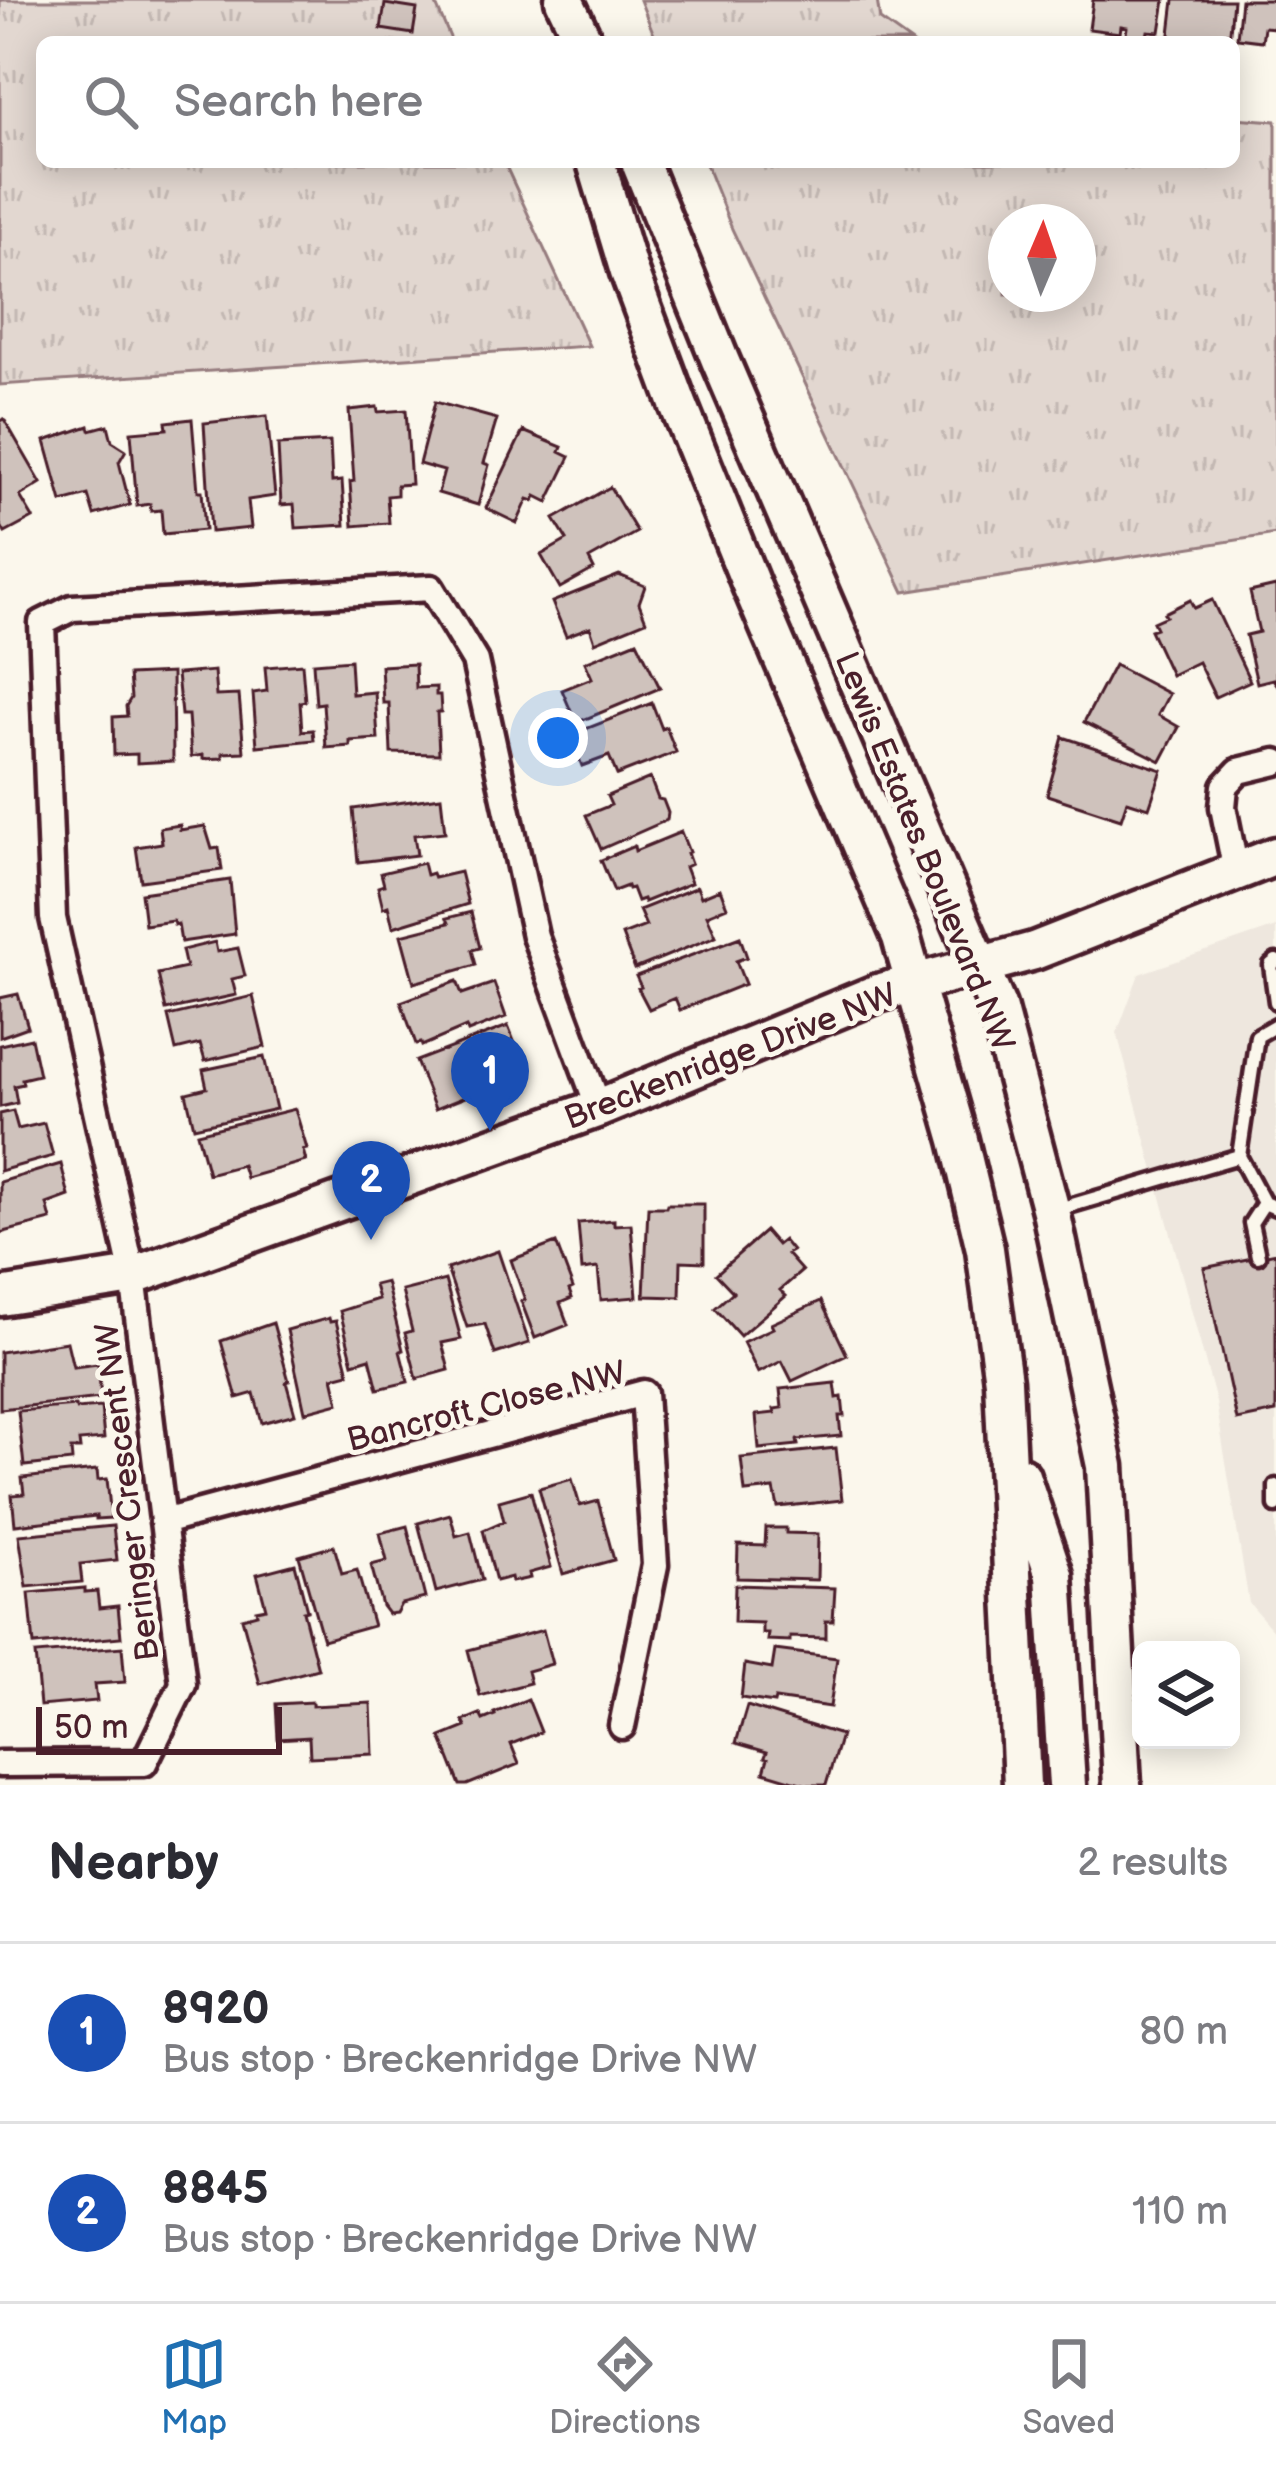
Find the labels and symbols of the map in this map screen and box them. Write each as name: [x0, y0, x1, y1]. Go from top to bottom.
north arrow: [988, 204, 1096, 312]
street label: Lewis Estates Boulevard NW: [826, 646, 1023, 1057]
your location: [528, 708, 588, 768]
street label: Breckenridge Drive NW: [559, 975, 902, 1139]
pin: 1: [451, 1032, 529, 1131]
pin: 2: [332, 1141, 410, 1240]
street label: Beringer Crescent NW: [87, 1320, 169, 1663]
street label: Bancroft Close NW: [343, 1353, 630, 1461]
scale bar: [36, 1701, 282, 1754]

